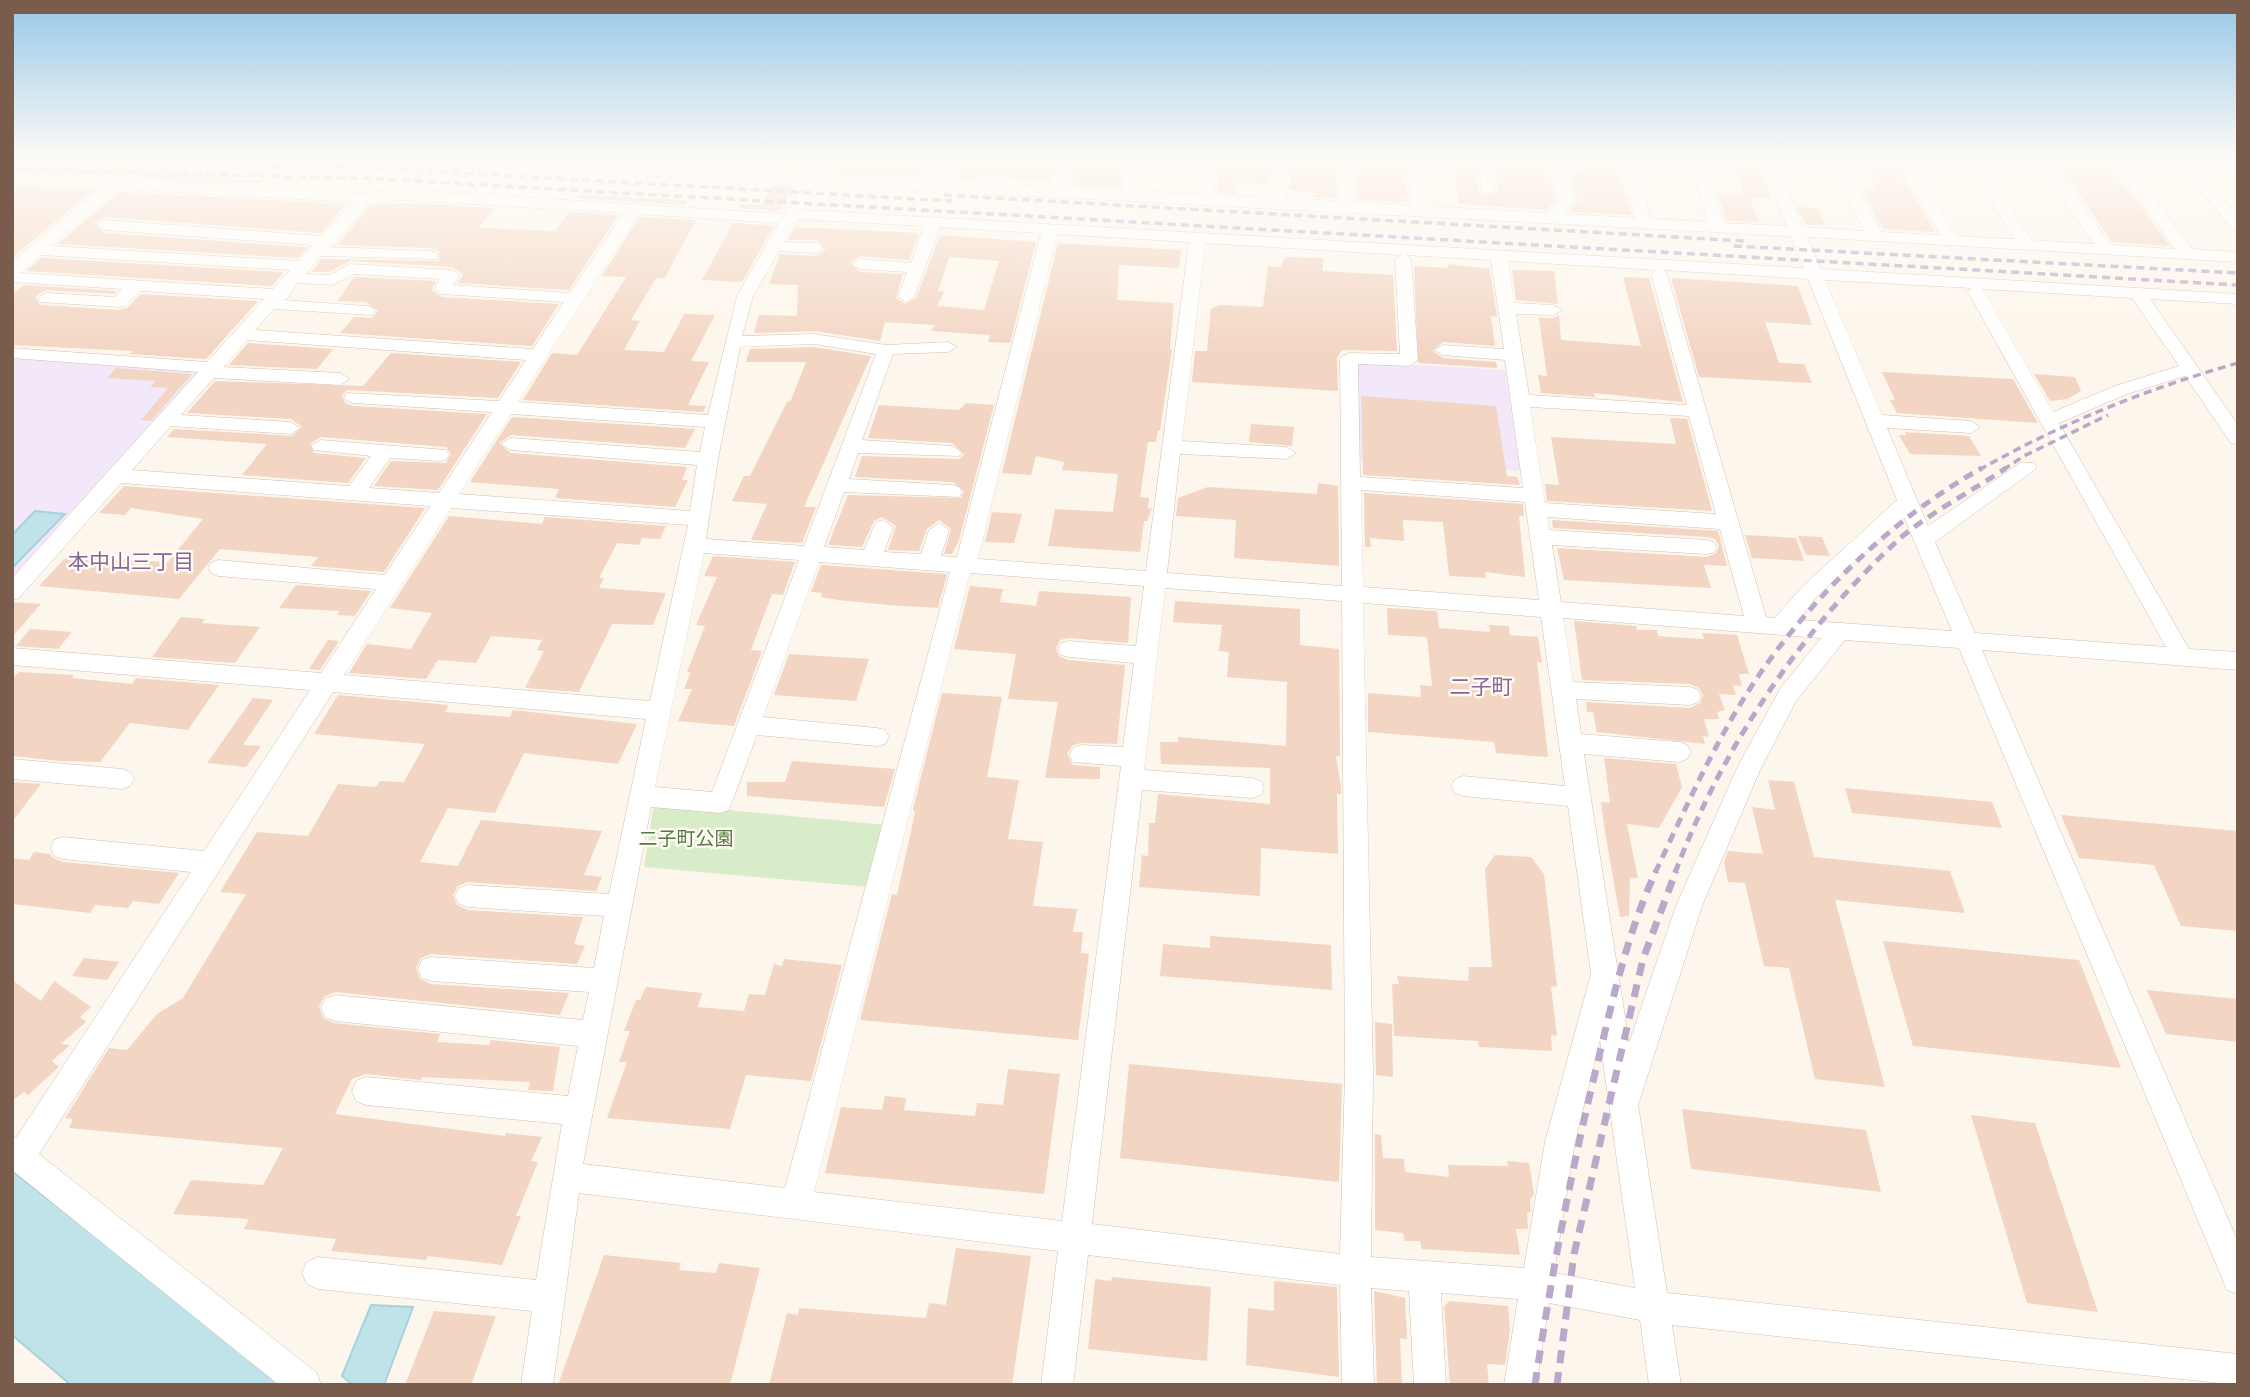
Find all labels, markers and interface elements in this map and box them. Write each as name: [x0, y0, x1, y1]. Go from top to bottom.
district label: 本中山三丁目: [68, 550, 194, 575]
district label: 二子町: [1450, 675, 1513, 700]
park label: 二子町公園: [638, 828, 734, 850]

